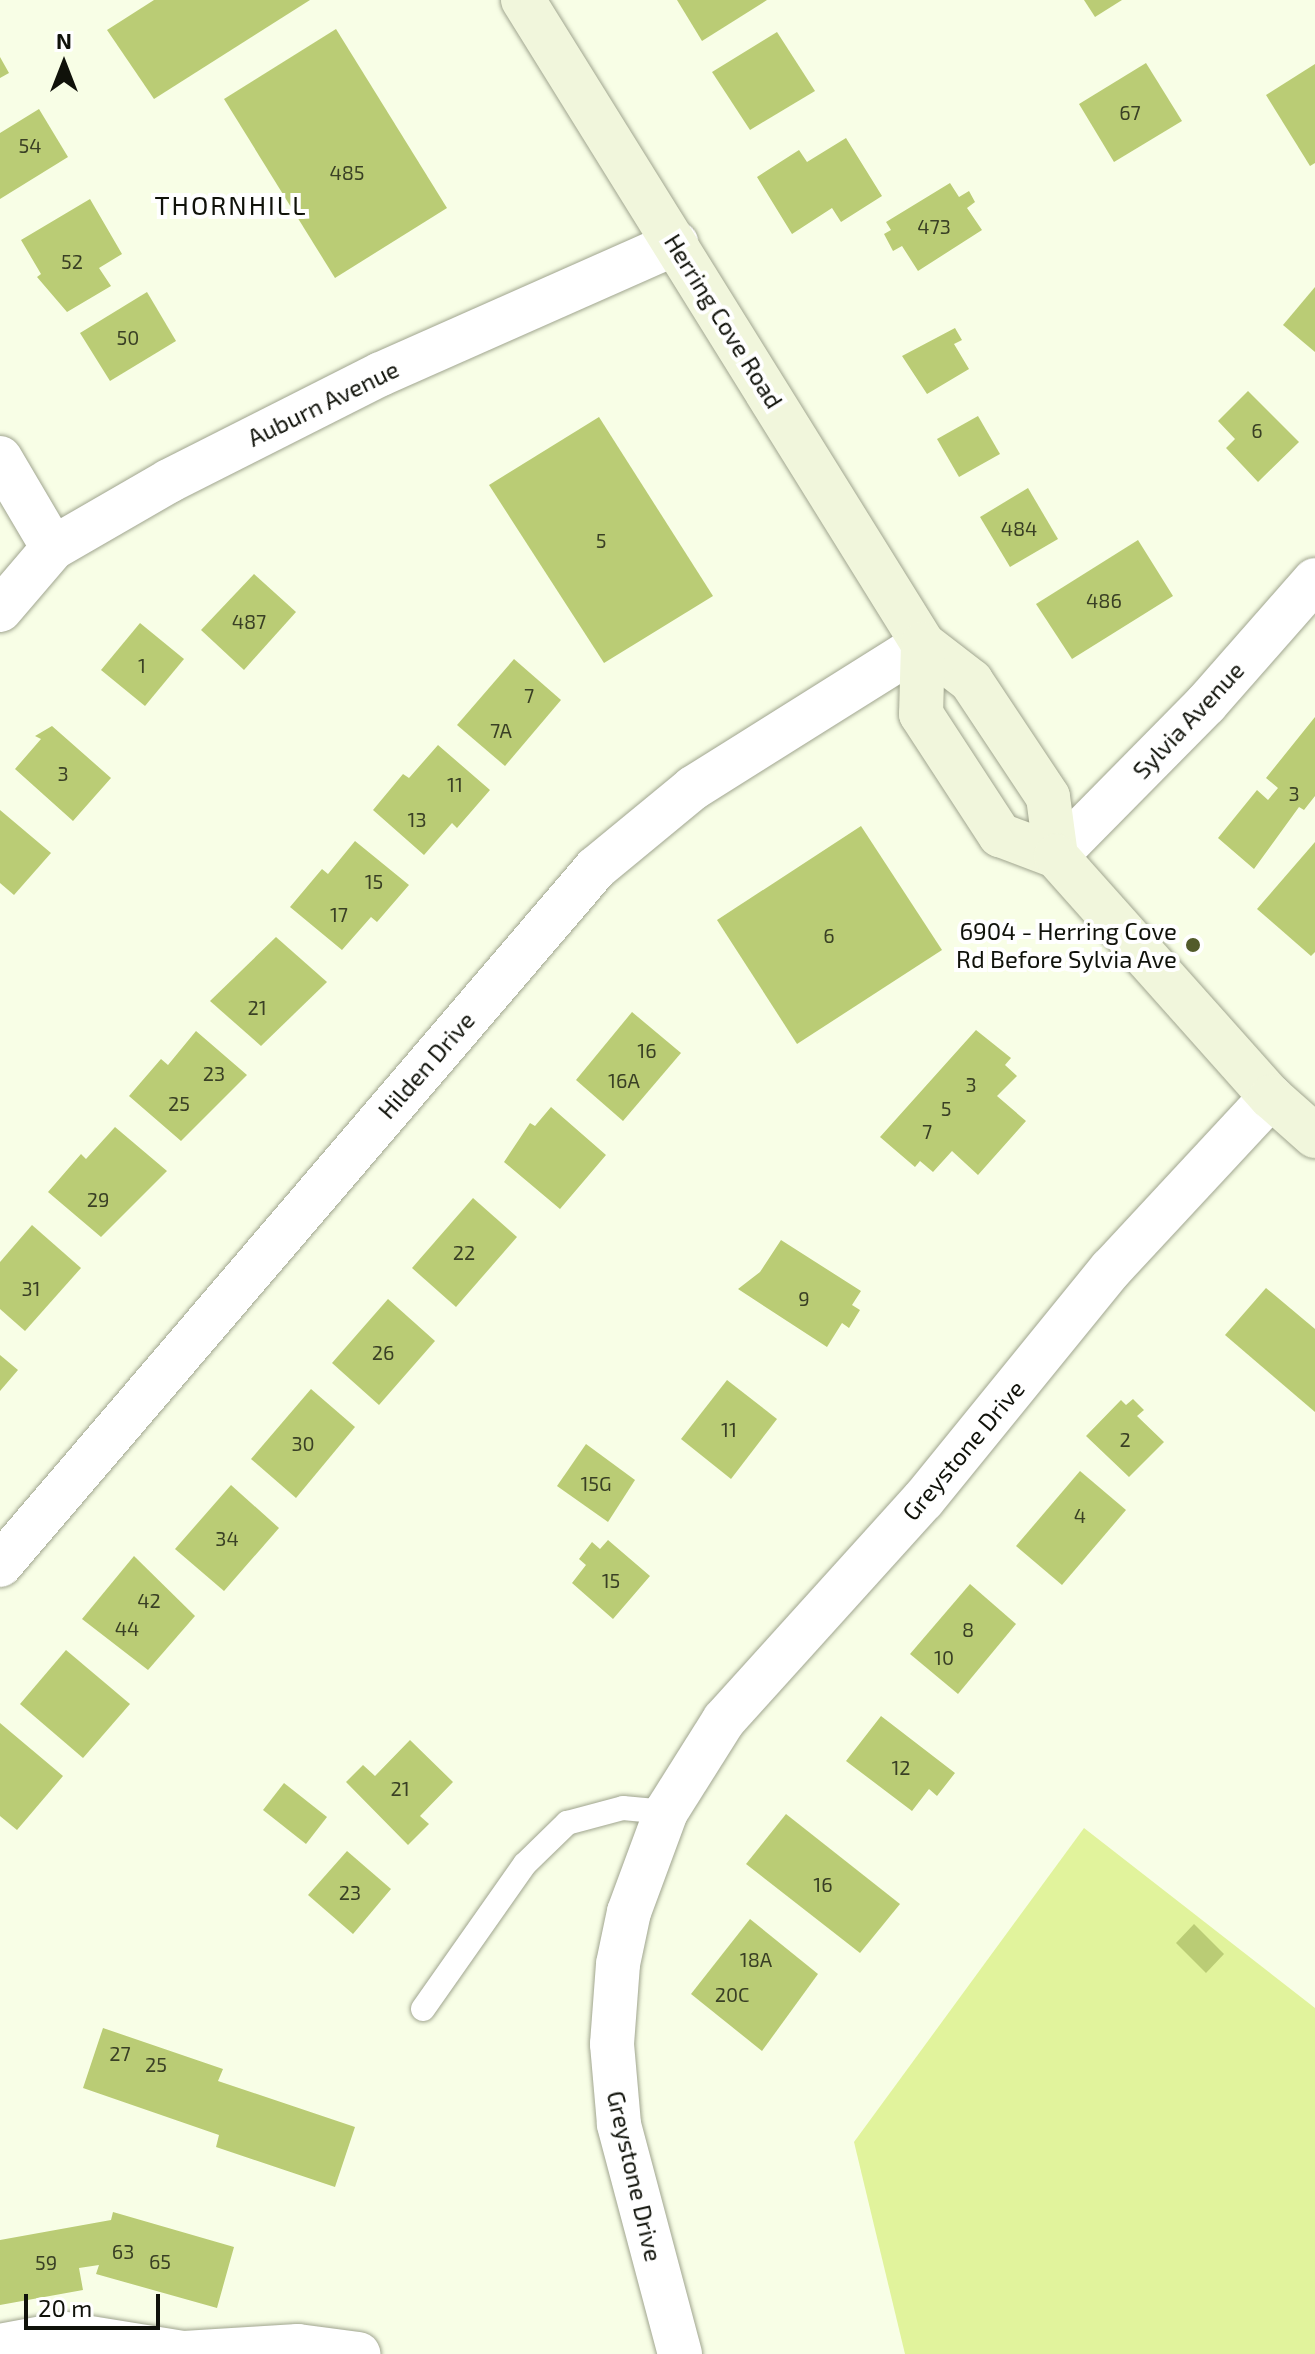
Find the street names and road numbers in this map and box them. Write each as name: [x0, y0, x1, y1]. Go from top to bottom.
street label: Herring Cove Road: [659, 229, 789, 413]
street label: Auburn Avenue: [242, 354, 404, 452]
street label: Sylvia Avenue: [1126, 655, 1250, 785]
street label: Hilden Drive: [372, 1006, 480, 1124]
street label: Greystone Drive: [896, 1374, 1030, 1526]
street label: Greystone Drive: [601, 2088, 669, 2264]

